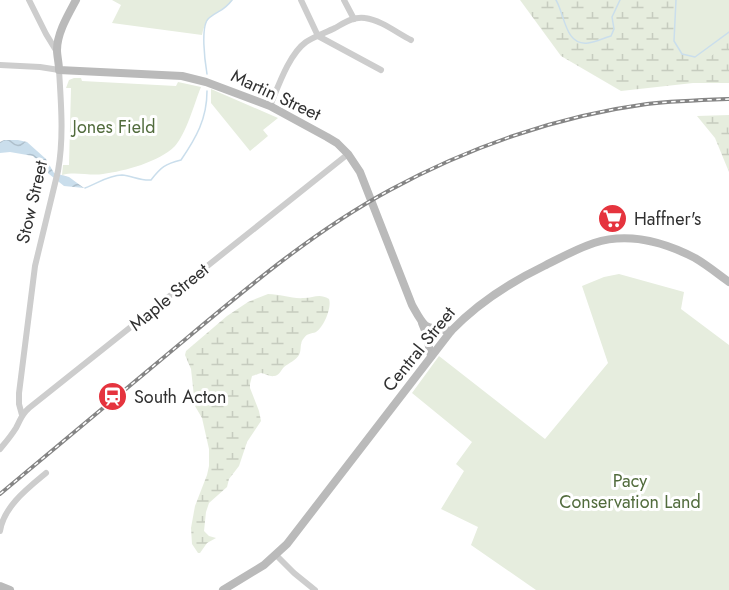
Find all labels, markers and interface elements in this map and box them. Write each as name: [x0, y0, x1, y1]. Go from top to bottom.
street label: Martin Street: [227, 63, 326, 127]
park label: Jones Field: [71, 114, 155, 140]
street label: Stow Street: [10, 157, 54, 246]
supermarket icon: Haffner's: [597, 203, 629, 235]
place label: Haffner's: [634, 206, 701, 232]
street label: Maple Street: [124, 256, 215, 337]
street label: Central Street: [377, 300, 462, 397]
station icon: South Acton: [97, 381, 129, 413]
place label: South Acton: [134, 384, 226, 410]
park label: Pacy Conservation Land: [559, 468, 701, 515]

